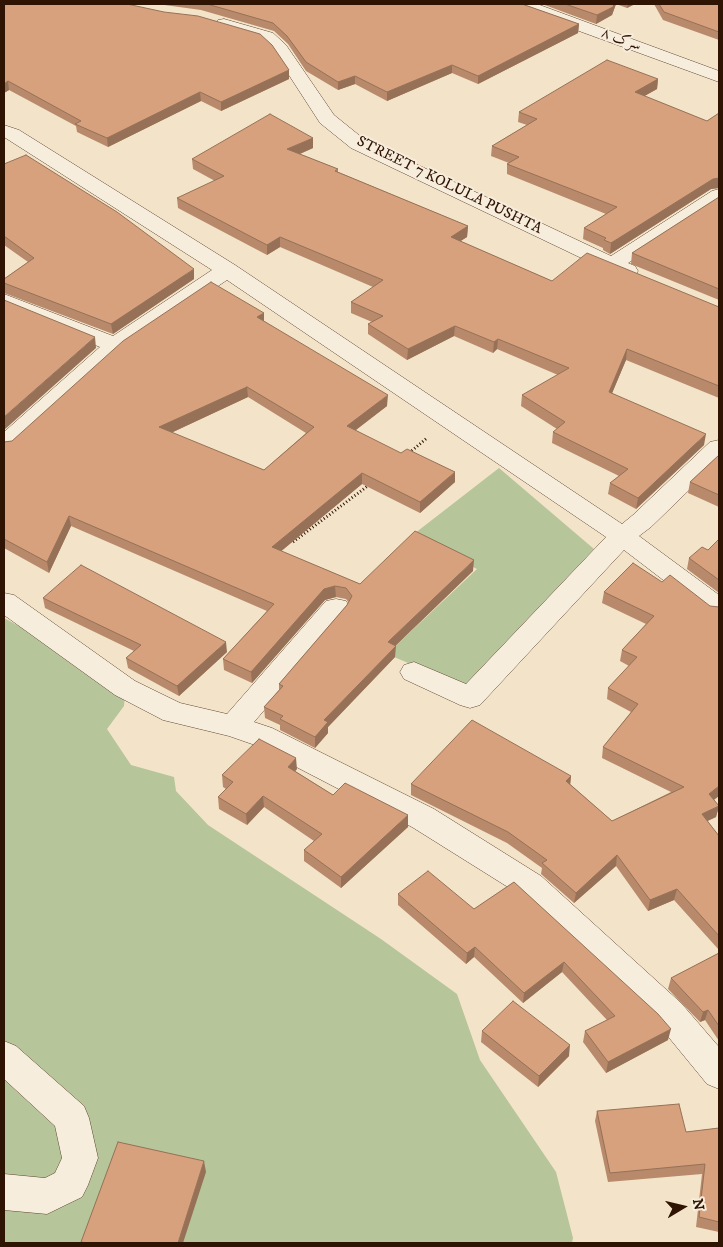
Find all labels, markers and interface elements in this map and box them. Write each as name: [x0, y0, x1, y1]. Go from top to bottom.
street label: سرک ۸: [599, 24, 643, 56]
street label: STREET 7 KOLULA PUSHTA: [353, 133, 545, 239]
north arrow: [658, 1182, 708, 1232]
text: N: [688, 1198, 708, 1212]

